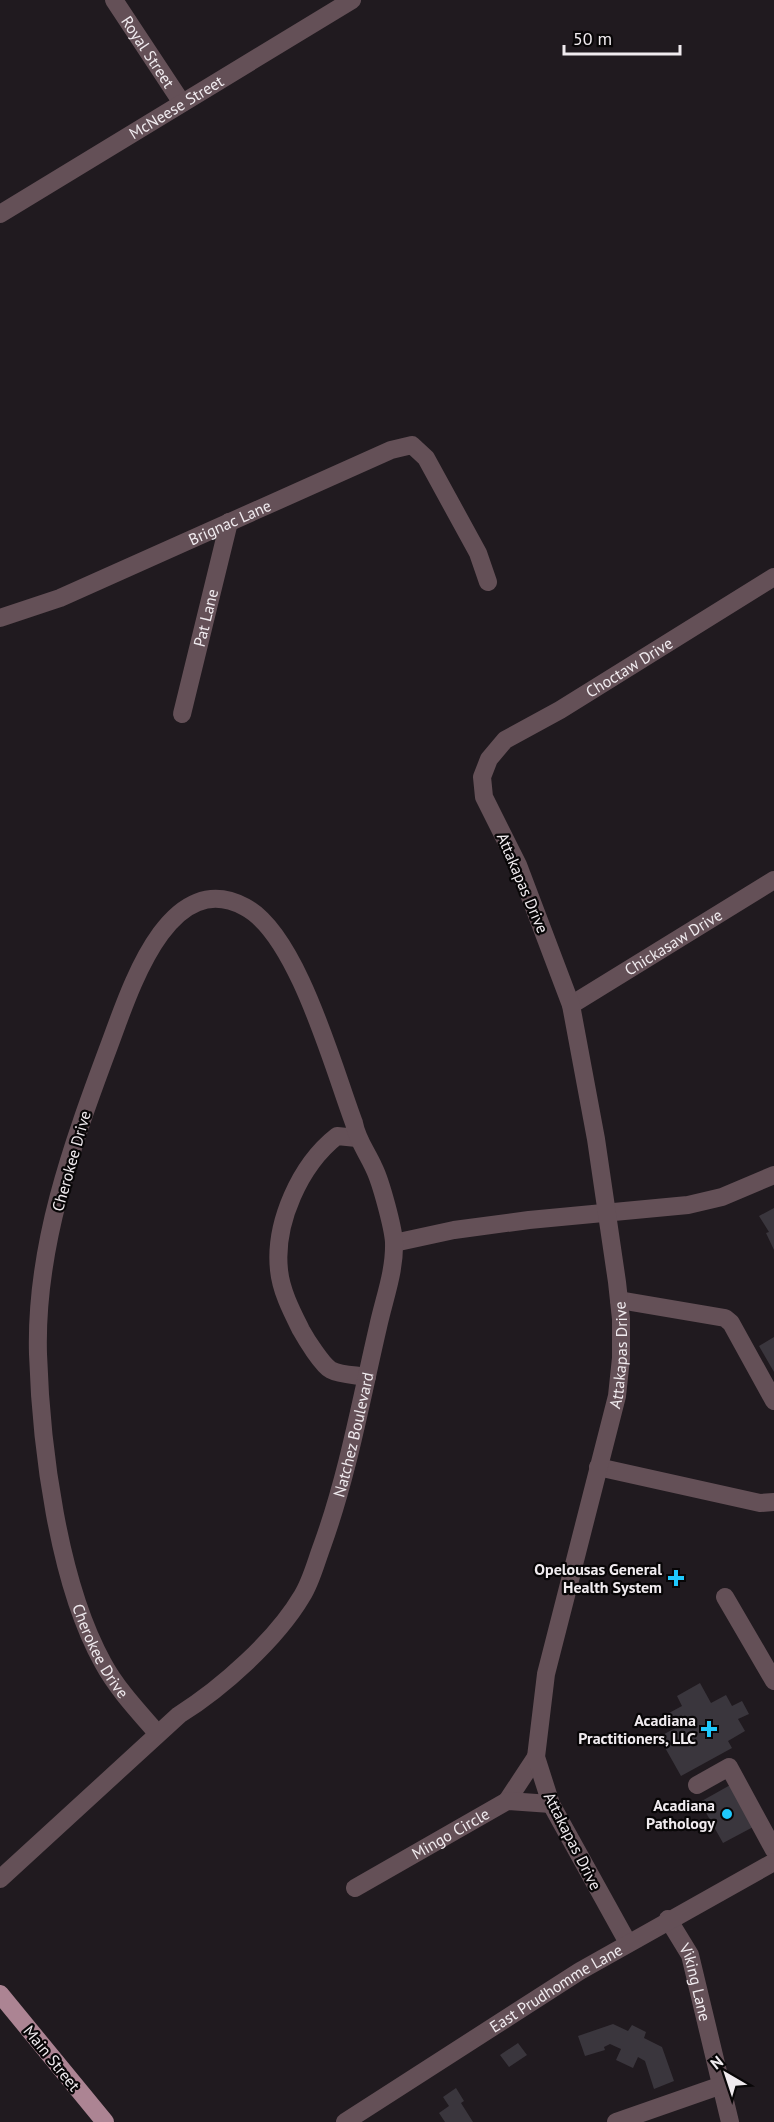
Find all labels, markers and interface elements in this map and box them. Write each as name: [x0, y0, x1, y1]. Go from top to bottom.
street label: Royal Street: [117, 12, 180, 92]
scale bar: [564, 18, 680, 56]
text: 50 m: [573, 27, 612, 50]
street label: McNeese Street: [125, 70, 227, 143]
street label: Brignac Lane: [185, 495, 274, 549]
street label: Pat Lane: [189, 587, 222, 649]
street label: Choctaw Drive: [582, 633, 676, 702]
street label: Attakapas Drive: [493, 830, 553, 936]
street label: Chickasaw Drive: [621, 904, 726, 980]
street label: Cherokee Drive: [47, 1108, 95, 1214]
street label: Attakapas Drive: [604, 1300, 631, 1410]
street label: Natchez Boulevard: [328, 1370, 378, 1499]
place label: Opelousas General Health System: [534, 1559, 662, 1597]
marker: Opelousas General Health System: [667, 1569, 685, 1587]
street label: Cherokee Drive: [68, 1601, 133, 1702]
place label: Acadiana Practitioners, LLC: [578, 1710, 696, 1748]
marker: Acadiana Practitioners, LLC: [700, 1720, 718, 1738]
street label: Attakapas Drive: [540, 1789, 606, 1893]
place label: Acadiana Pathology: [646, 1795, 715, 1833]
street label: Mingo Circle: [408, 1803, 493, 1863]
marker: Acadiana Pathology: [720, 1807, 734, 1821]
street label: East Prudhomme Lane: [486, 1939, 626, 2037]
street label: Viking Lane: [675, 1939, 715, 2023]
street label: Main Street: [19, 2021, 85, 2095]
north arrow: [696, 2044, 756, 2104]
text: N: [706, 2051, 727, 2073]

